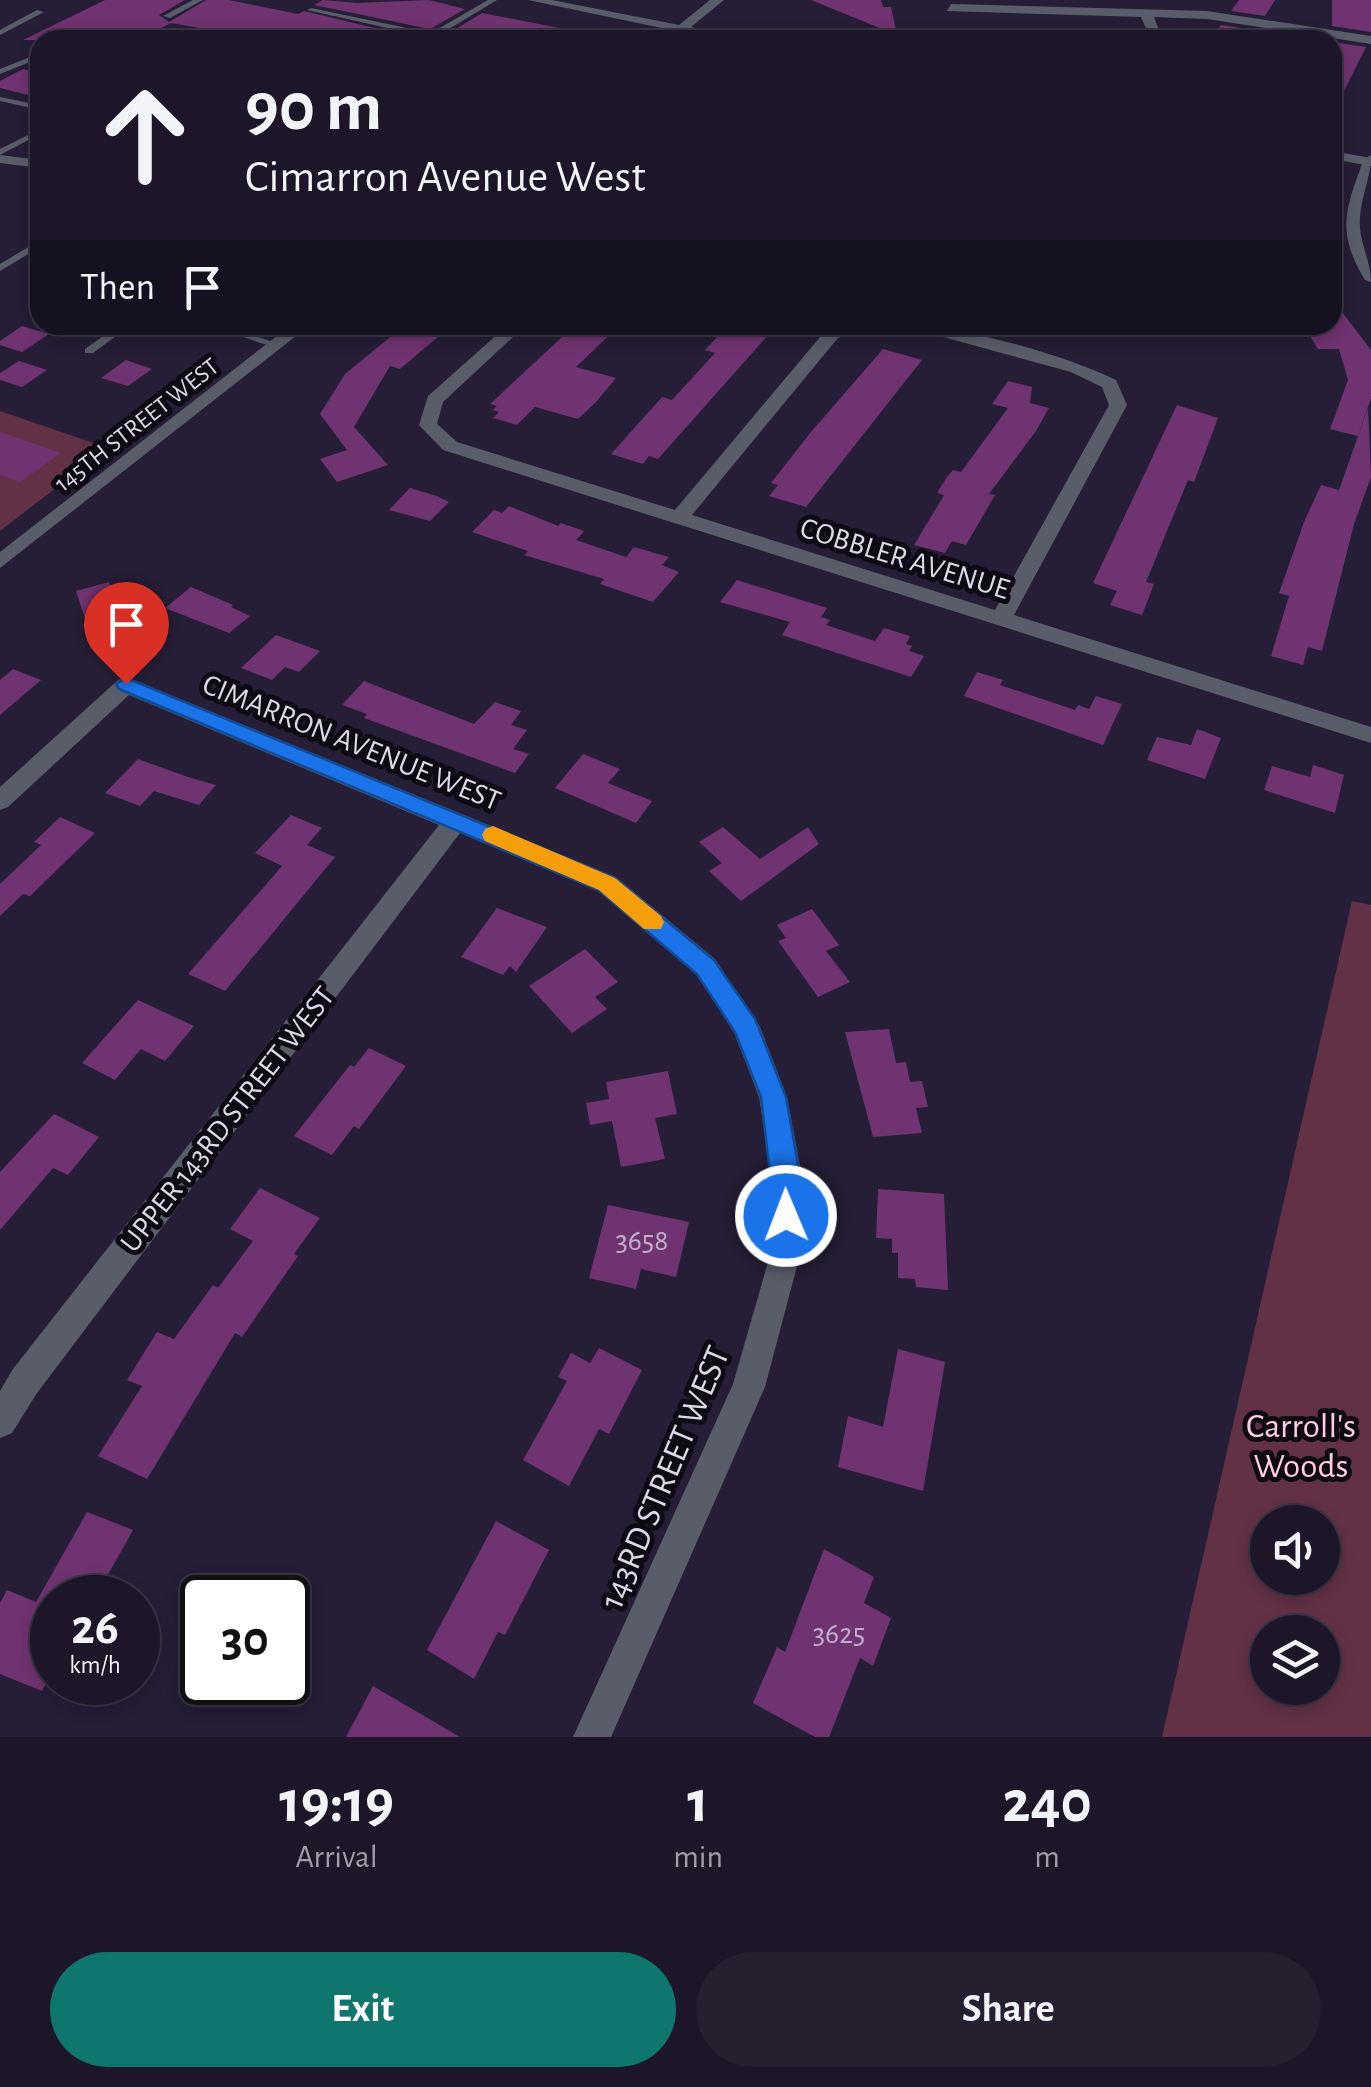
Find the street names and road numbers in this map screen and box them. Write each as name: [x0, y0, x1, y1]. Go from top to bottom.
street label: 145TH STREET WEST: [50, 354, 224, 497]
street label: COBBLER AVENUE: [796, 513, 1013, 605]
street label: CIMARRON AVENUE WEST: [198, 669, 505, 817]
street label: UPPER 143RD STREET WEST: [115, 981, 341, 1258]
street label: 143RD STREET WEST: [594, 1341, 736, 1614]

